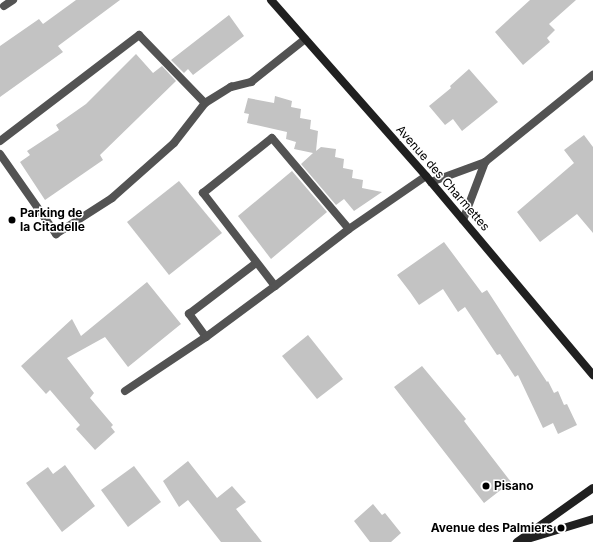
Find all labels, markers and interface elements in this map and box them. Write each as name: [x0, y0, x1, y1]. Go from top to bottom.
street label: Avenue des Charmettes: [393, 122, 493, 234]
place label: Parking de la Citadelle: [20, 206, 85, 234]
marker: Parking de la Citadelle: [7, 215, 17, 225]
place label: Pisano: [494, 479, 534, 493]
marker: Pisano: [481, 481, 491, 491]
place label: Avenue des Palmiers: [431, 521, 553, 535]
marker: Avenue des Palmiers: [556, 523, 566, 533]

